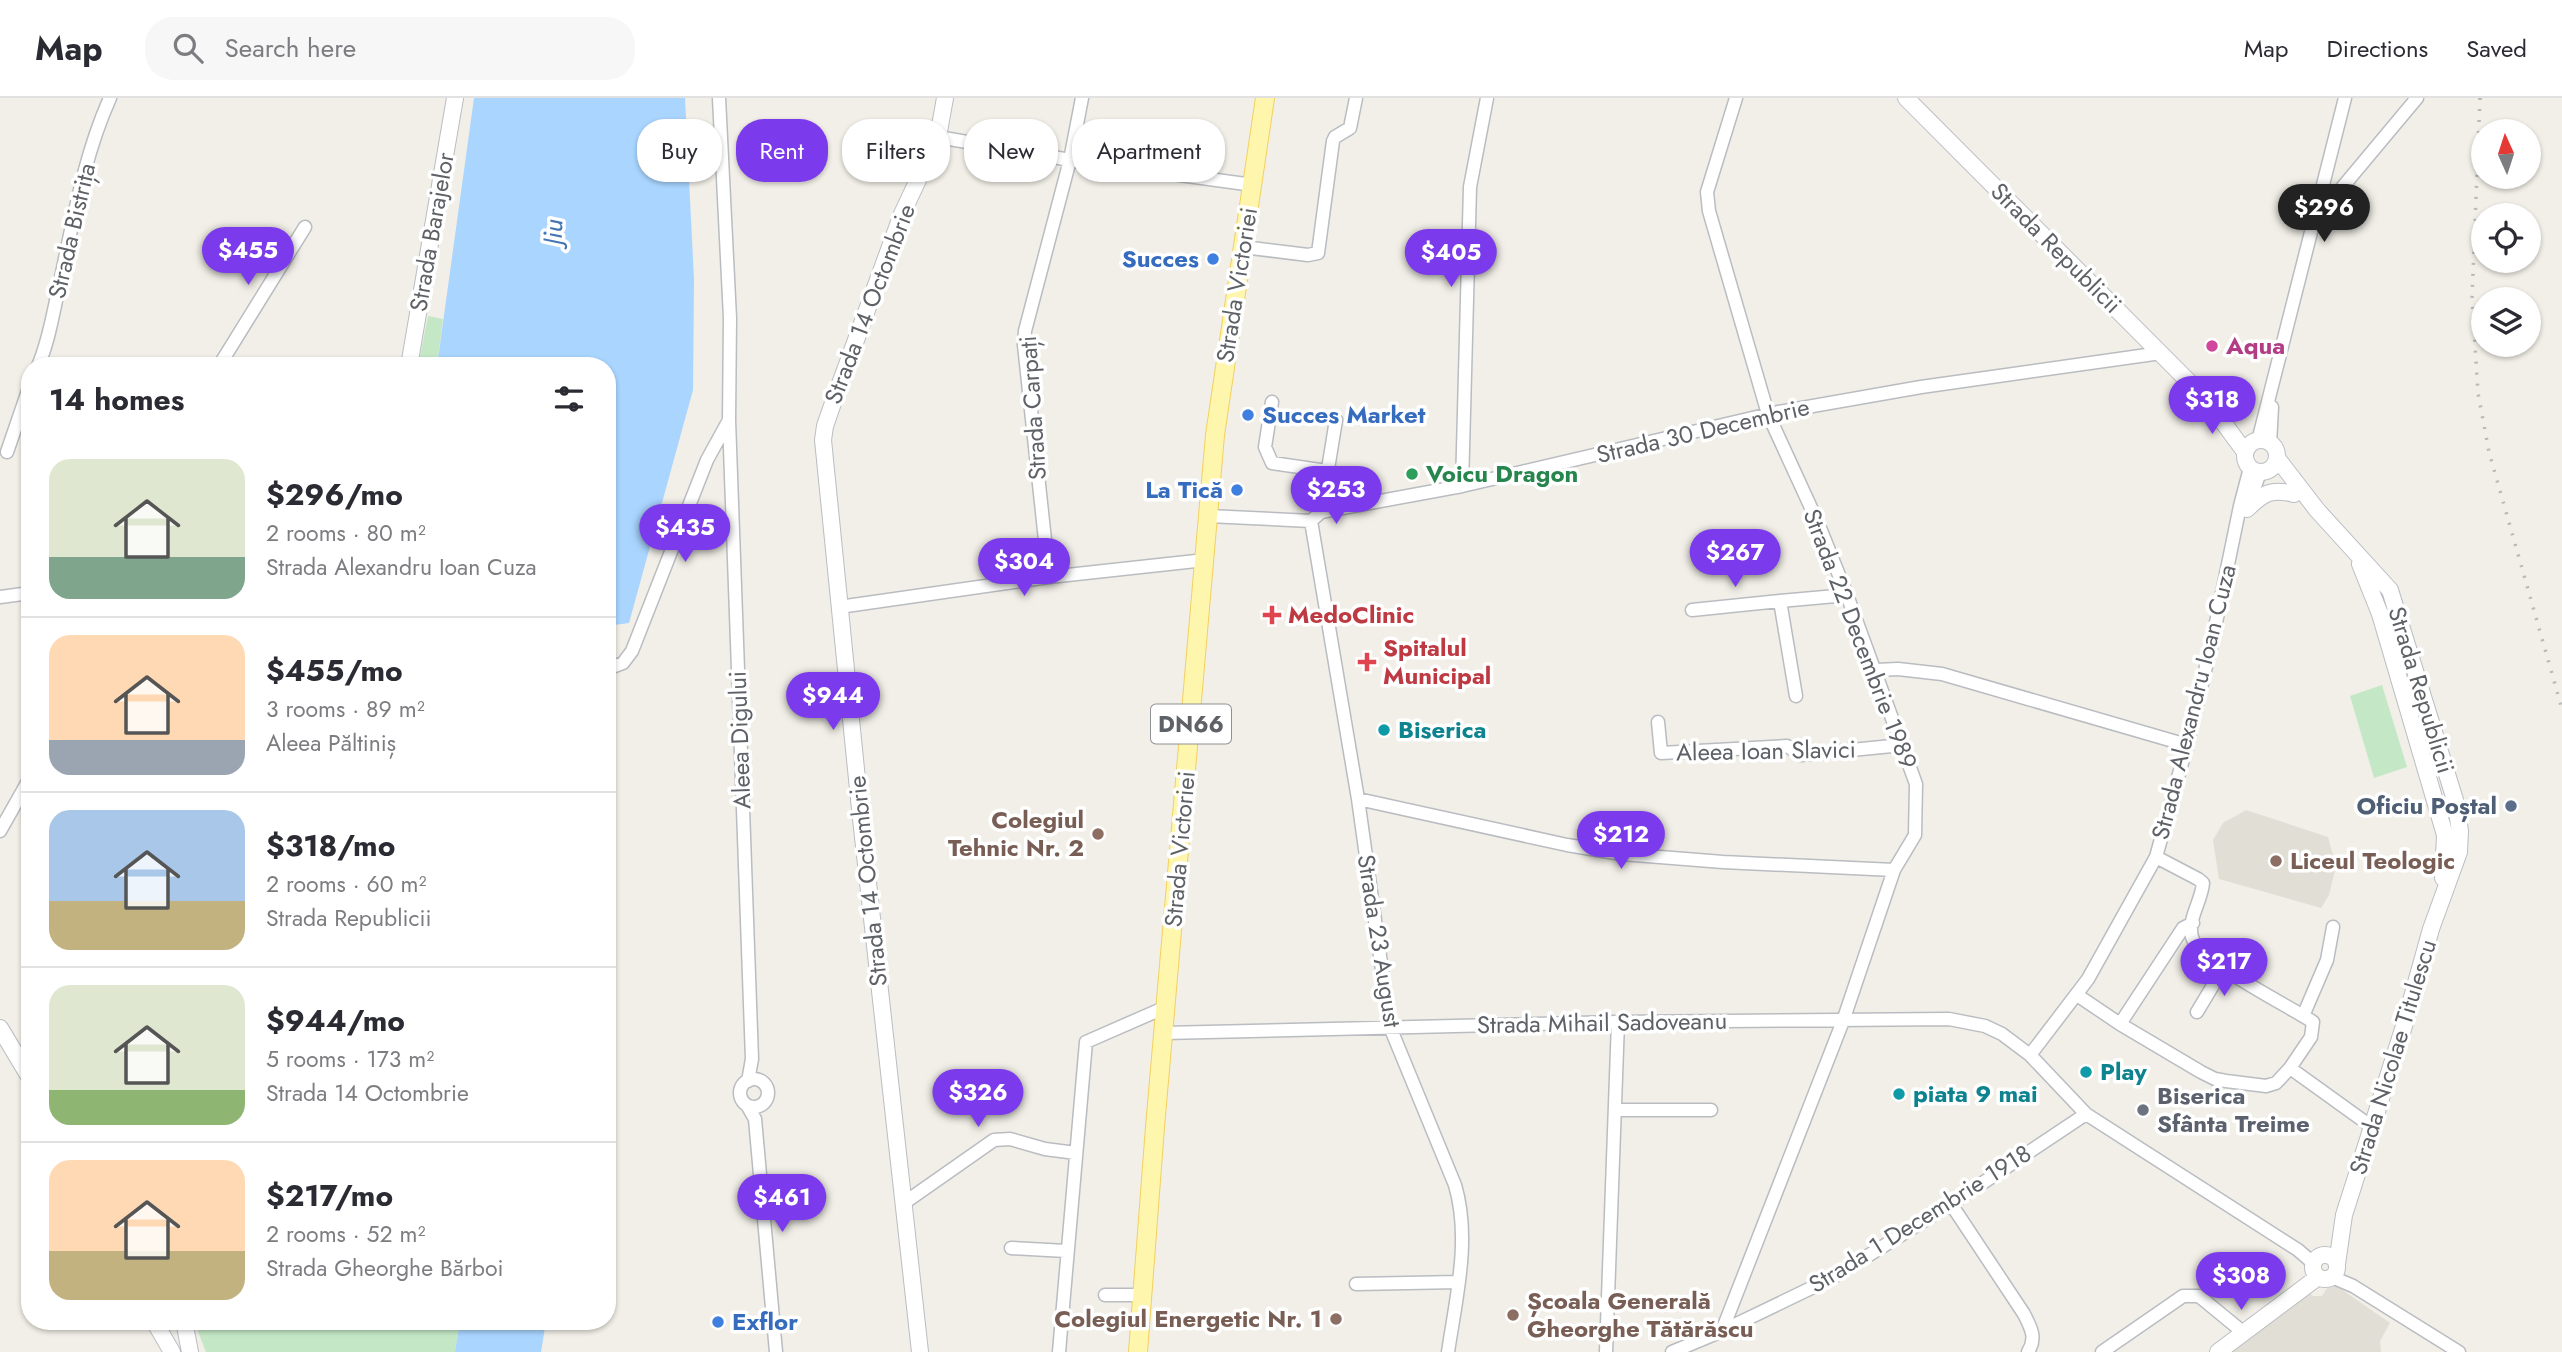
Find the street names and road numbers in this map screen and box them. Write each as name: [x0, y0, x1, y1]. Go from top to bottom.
street label: Strada Barajelor: [400, 149, 463, 314]
street label: Strada Bistrița: [39, 160, 104, 302]
street label: Strada Republicii: [1983, 174, 2130, 321]
street label: Strada 14 Octombrie: [815, 199, 924, 409]
street label: Strada Victoriei: [1207, 205, 1266, 365]
street label: Strada Carpați: [1010, 335, 1055, 481]
street label: Strada 30 Decembrie: [1593, 389, 1813, 472]
street label: Strada 22 Decembrie 1989: [1795, 504, 1926, 774]
street label: Strada Alexandru Ioan Cuza: [2142, 561, 2245, 843]
street label: Strada Republicii: [2380, 602, 2463, 777]
street label: Aleea Digului: [720, 670, 759, 810]
road number: DN66: [1151, 704, 1231, 744]
street label: Aleea Ioan Slavici: [1676, 731, 1856, 770]
street label: Strada Victoriei: [1155, 769, 1204, 928]
street label: Strada 14 Octombrie: [839, 774, 896, 988]
street label: Strada 23 August: [1349, 852, 1410, 1030]
street label: Strada Nicolae Titulescu: [2340, 935, 2445, 1179]
street label: Strada Mihail Sadoveanu: [1477, 1003, 1727, 1042]
street label: Strada 1 Decembrie 1918: [1802, 1136, 2038, 1301]

